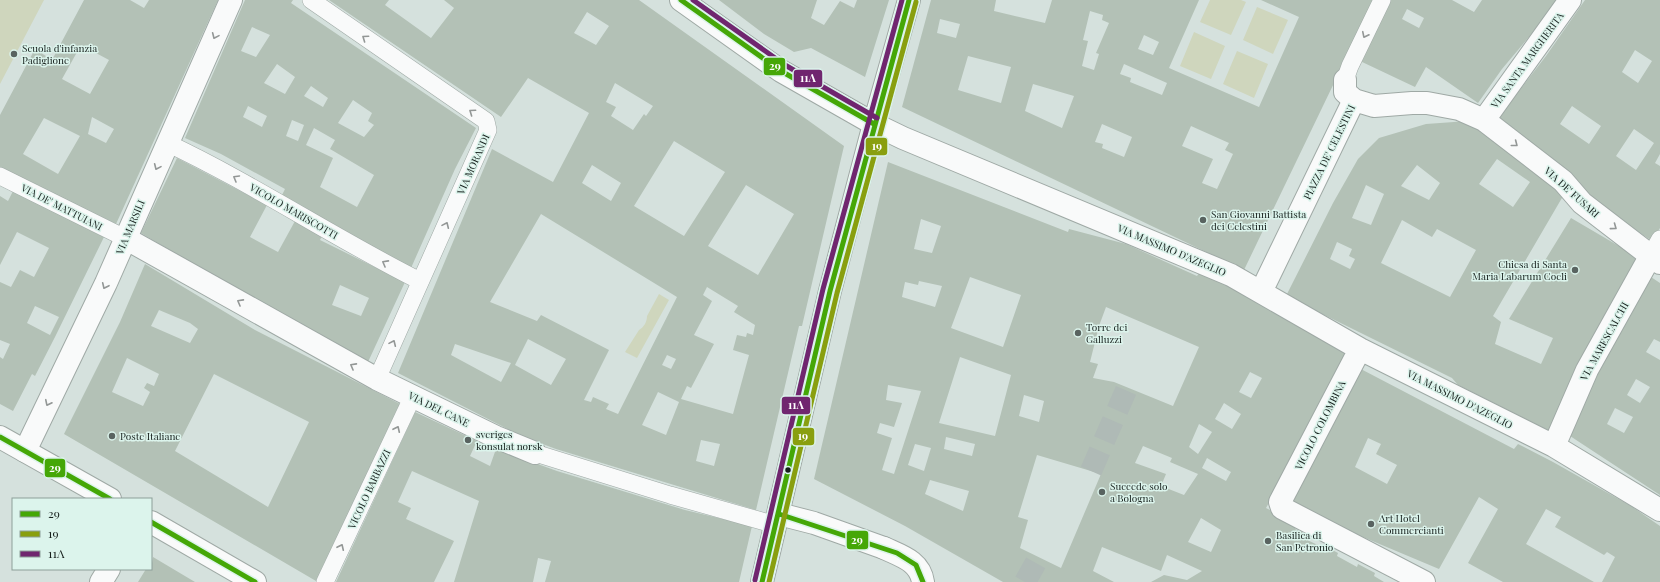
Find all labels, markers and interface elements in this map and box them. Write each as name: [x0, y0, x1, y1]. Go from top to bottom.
street label: VIA SANTA MARGHERITA: [1487, 9, 1567, 112]
one-way arrow: [212, 31, 220, 39]
one-way arrow: [1362, 31, 1370, 38]
one-way arrow: [362, 36, 369, 43]
place label: Scuola d'infanzia Padiglione: [22, 41, 97, 67]
marker: Scuola d'infanzia Padiglione: [9, 49, 19, 59]
line badge: 29: [763, 57, 786, 76]
text: 29: [769, 58, 781, 73]
line badge: 11A: [793, 69, 823, 88]
text: 11A: [800, 70, 817, 85]
street label: PIAZZA DE' CELESTINI: [1300, 102, 1358, 202]
one-way arrow: [469, 109, 476, 117]
street label: VIA MORANDI: [453, 132, 493, 197]
line badge: 19: [865, 137, 888, 156]
text: 19: [872, 138, 882, 153]
one-way arrow: [1510, 139, 1517, 146]
one-way arrow: [153, 163, 161, 170]
street label: VIA DE' FUSARI: [1541, 163, 1603, 221]
one-way arrow: [233, 175, 240, 183]
street label: VICOLO MARISCOTTI: [246, 179, 341, 242]
street label: VIA DE' MATTUIANI: [18, 180, 105, 234]
street label: VIA MARSILI: [112, 198, 148, 257]
place label: San Giovanni Battista dei Celestini: [1211, 207, 1306, 233]
marker: San Giovanni Battista dei Celestini: [1198, 215, 1208, 225]
street label: VIA MASSIMO D'AZEGLIO: [1115, 220, 1228, 279]
one-way arrow: [441, 221, 449, 229]
one-way arrow: [1610, 222, 1617, 230]
place label: Chiesa di Santa Maria Labarum Coeli: [1472, 257, 1567, 283]
one-way arrow: [382, 261, 390, 268]
marker: Chiesa di Santa Maria Labarum Coeli: [1570, 265, 1580, 275]
one-way arrow: [102, 282, 110, 290]
one-way arrow: [237, 299, 244, 306]
street label: VIA MARESCALCHI: [1576, 299, 1631, 384]
place label: Torre dei Galluzzi: [1086, 320, 1127, 346]
marker: Torre dei Galluzzi: [1073, 328, 1083, 338]
one-way arrow: [388, 340, 396, 348]
one-way arrow: [350, 363, 357, 370]
street label: VIA MASSIMO D'AZEGLIO: [1404, 366, 1515, 432]
street label: VICOLO COLOMBINA: [1291, 377, 1349, 473]
street label: VIA DEL CANE: [405, 388, 472, 430]
line badge: 11A: [781, 396, 811, 415]
text: 11A: [788, 397, 805, 412]
one-way arrow: [45, 399, 53, 407]
one-way arrow: [392, 426, 400, 434]
place label: sveriges konsulat norsk: [476, 427, 543, 453]
line badge: 19: [792, 427, 815, 446]
text: 19: [798, 428, 808, 443]
place label: Poste Italiane: [120, 429, 180, 443]
marker: Poste Italiane: [107, 431, 117, 441]
marker: sveriges konsulat norsk: [463, 435, 473, 445]
street label: VICOLO BARBAZZI: [344, 447, 394, 532]
line badge: 29: [44, 458, 66, 478]
text: 29: [49, 460, 61, 475]
unlabelled marker: [783, 465, 793, 475]
place label: Succede solo a Bologna: [1110, 479, 1168, 505]
marker: Succede solo a Bologna: [1097, 487, 1107, 497]
legend: [12, 498, 152, 570]
text: 29: [48, 505, 60, 521]
place label: Art Hotel Commercianti: [1378, 511, 1444, 537]
marker: Art Hotel Commercianti: [1366, 519, 1376, 529]
text: 19: [48, 525, 59, 541]
place label: Basilica di San Petronio: [1276, 528, 1334, 554]
line badge: 29: [846, 530, 869, 550]
text: 29: [851, 532, 863, 547]
marker: Basilica di San Petronio: [1263, 536, 1273, 546]
one-way arrow: [336, 543, 344, 551]
text: 11A: [48, 545, 65, 561]

